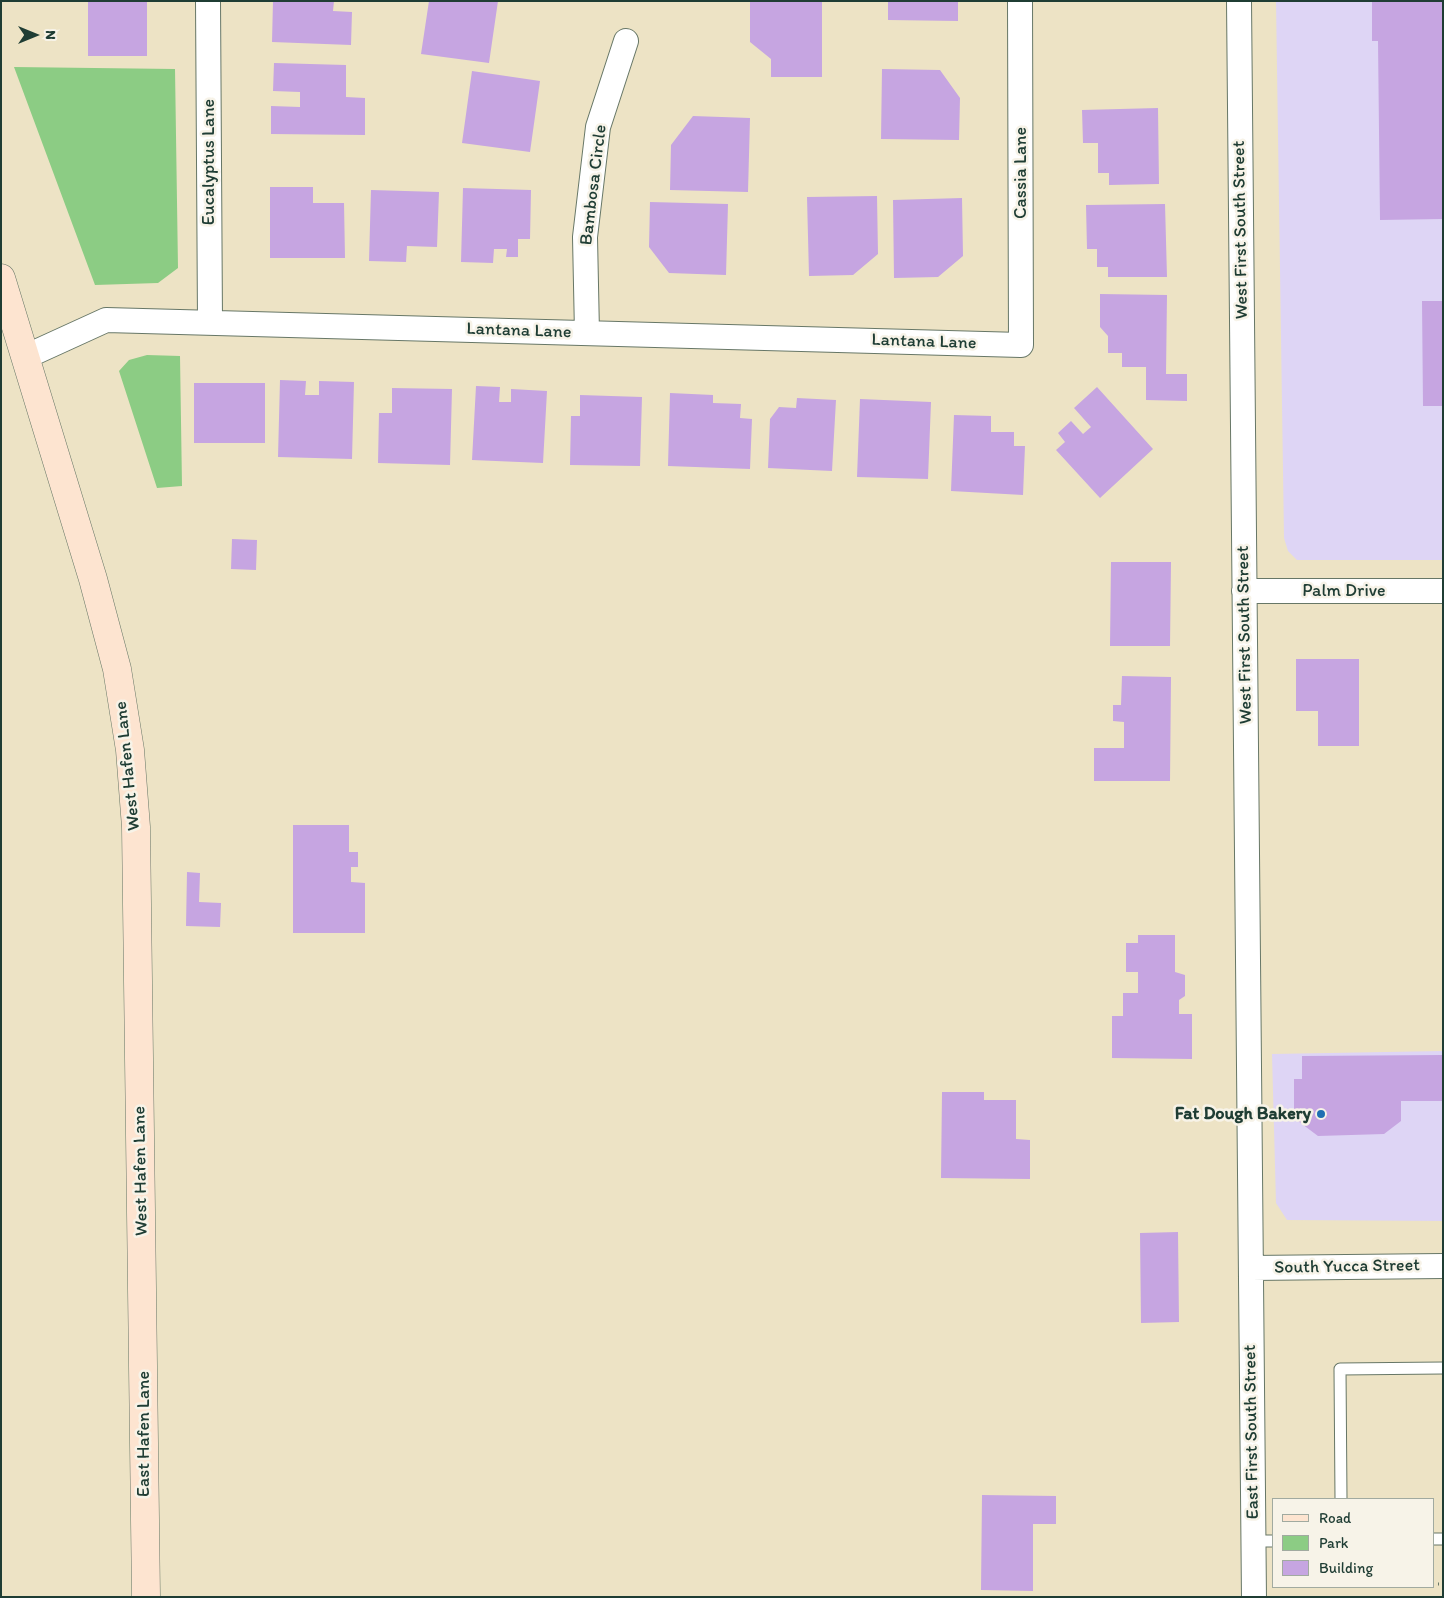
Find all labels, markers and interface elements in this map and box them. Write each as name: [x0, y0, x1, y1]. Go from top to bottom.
north arrow: [10, 10, 60, 60]
text: N: [42, 30, 59, 40]
street label: Eucalyptus Lane: [198, 99, 220, 225]
street label: Bambosa Circle: [576, 123, 612, 247]
street label: Cassia Lane: [1010, 127, 1032, 219]
street label: West First South Street: [1229, 140, 1253, 320]
street label: Lantana Lane: [466, 318, 572, 344]
street label: Lantana Lane: [871, 329, 977, 355]
street label: West First South Street: [1233, 545, 1257, 725]
street label: Palm Drive: [1302, 580, 1386, 602]
street label: West Hafen Lane: [110, 700, 146, 832]
place label: Fat Dough Bakery: [1175, 1103, 1311, 1125]
street label: West Hafen Lane: [129, 1106, 153, 1236]
marker: Fat Dough Bakery: [1315, 1108, 1327, 1120]
street label: South Yucca Street: [1274, 1255, 1420, 1279]
street label: East First South Street: [1240, 1344, 1264, 1520]
street label: East Hafen Lane: [133, 1371, 155, 1497]
legend: [1272, 1498, 1434, 1588]
text: Road: [1319, 1509, 1351, 1527]
text: Park: [1319, 1534, 1349, 1552]
text: Building: [1319, 1559, 1373, 1577]

